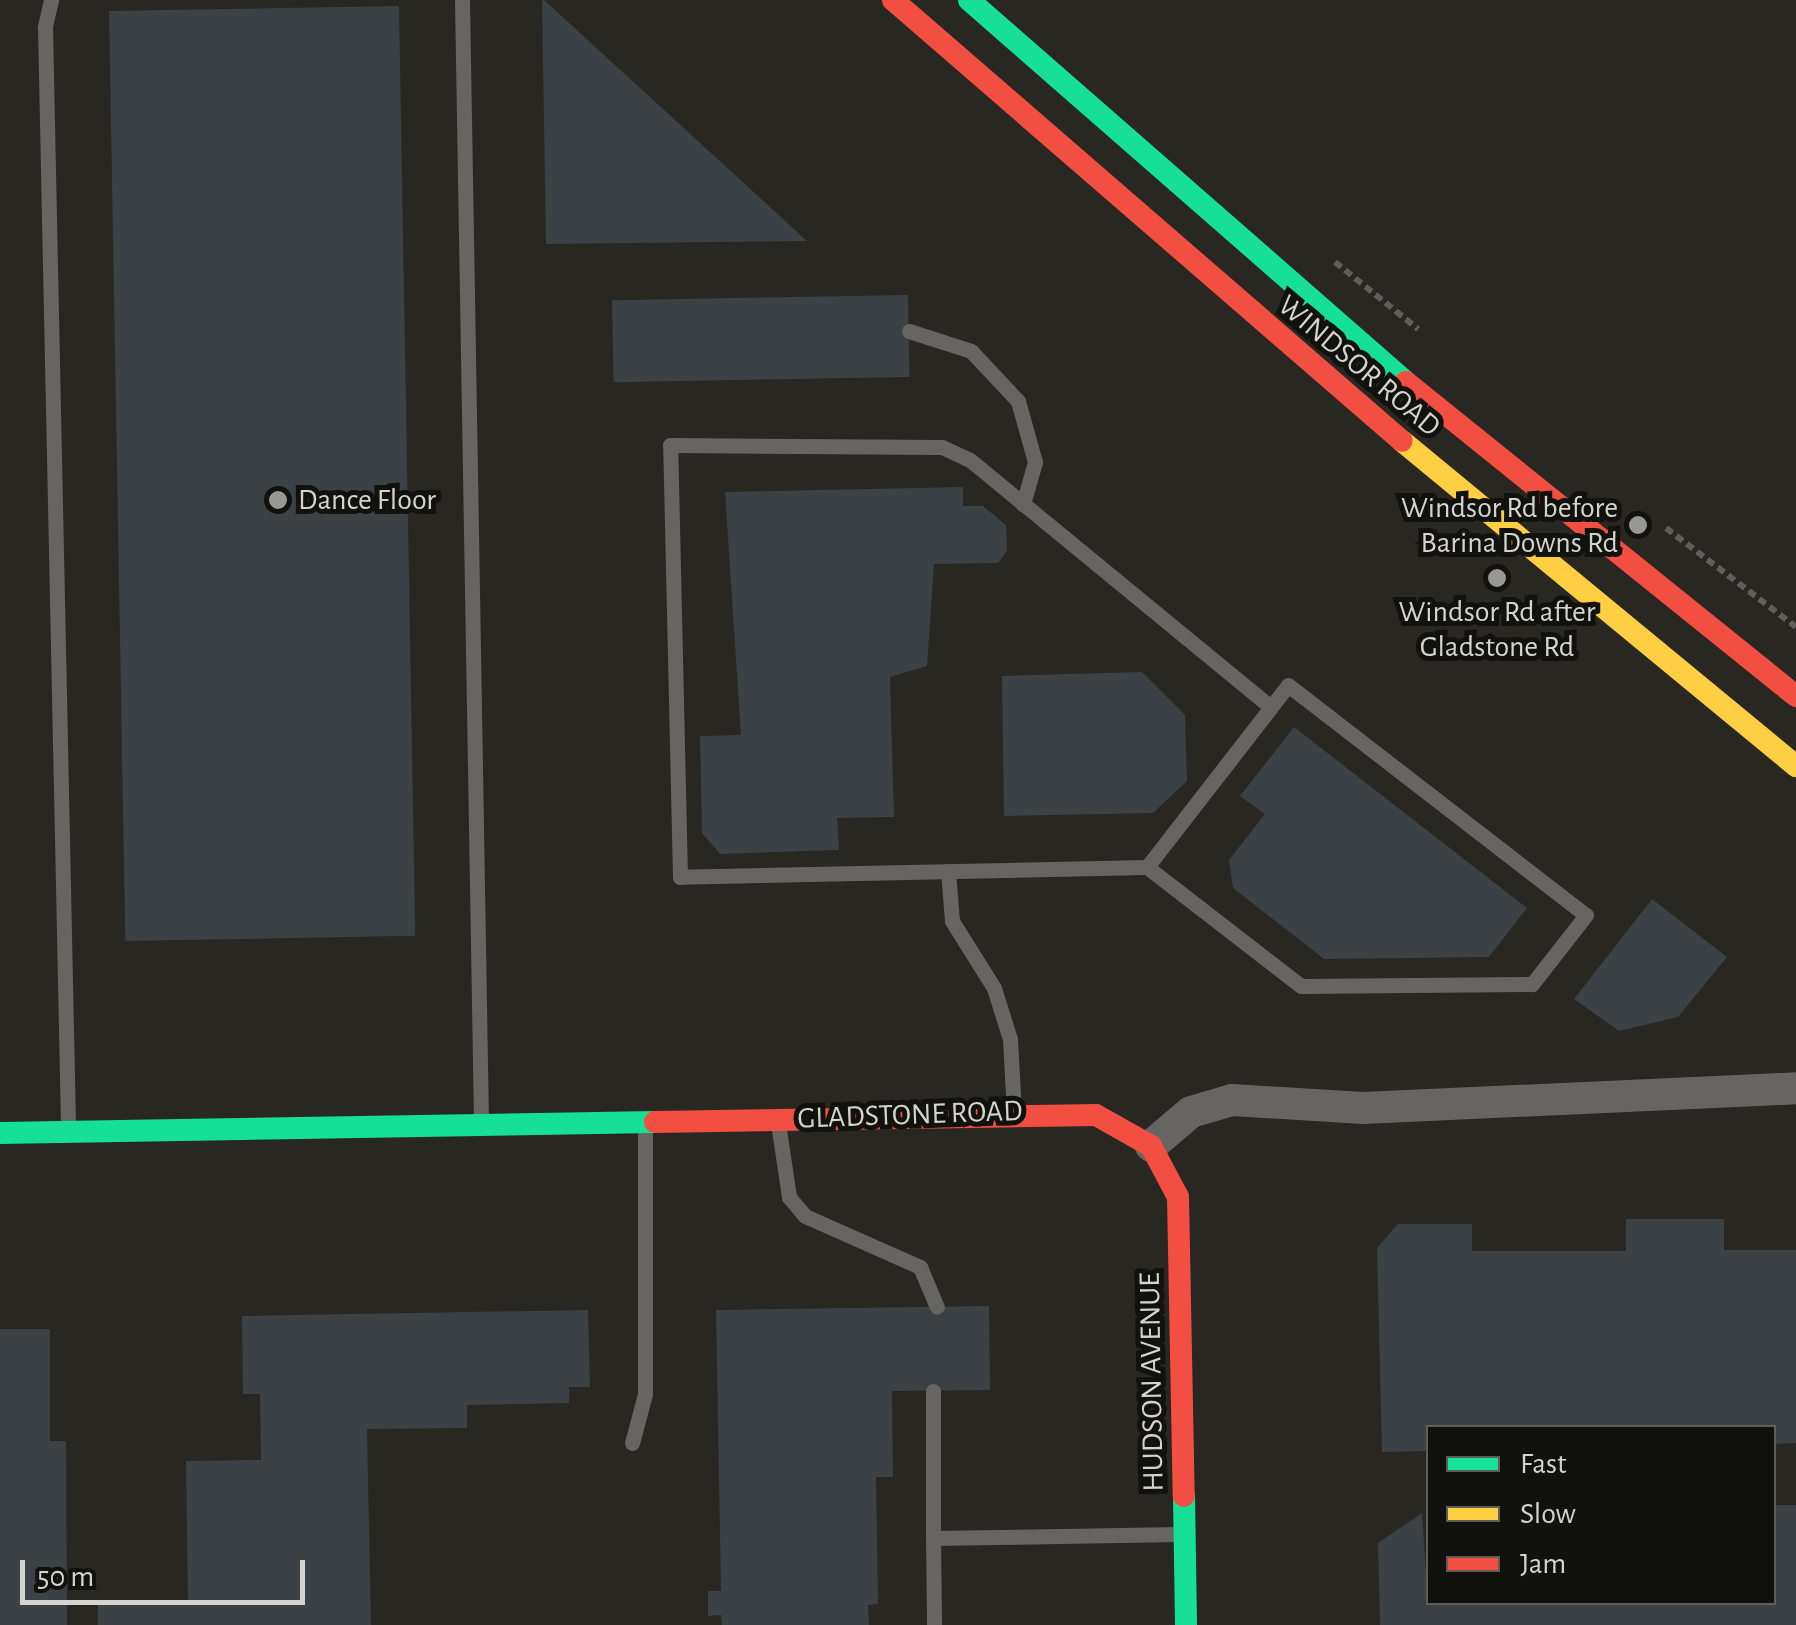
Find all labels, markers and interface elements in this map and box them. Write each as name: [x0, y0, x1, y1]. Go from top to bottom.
street label: WINDSOR ROAD: [1270, 288, 1448, 444]
place label: Dance Floor: [298, 482, 436, 518]
marker: Dance Floor: [267, 489, 289, 511]
place label: Windsor Rd before Barina Downs Rd: [1401, 490, 1618, 560]
marker: Windsor Rd before Barina Downs Rd: [1627, 514, 1649, 536]
marker: Windsor Rd after Gladstone Rd: [1486, 567, 1508, 589]
place label: Windsor Rd after Gladstone Rd: [1399, 594, 1595, 664]
street label: GLADSTONE ROAD: [797, 1093, 1023, 1137]
street label: HUDSON AVENUE: [1132, 1272, 1172, 1492]
legend: [1426, 1425, 1776, 1605]
text: Fast: [1520, 1449, 1567, 1479]
text: Slow: [1520, 1499, 1576, 1529]
scale bar: [25, 1540, 310, 1602]
text: Jam: [1520, 1549, 1566, 1579]
text: 50 m: [37, 1562, 94, 1592]

